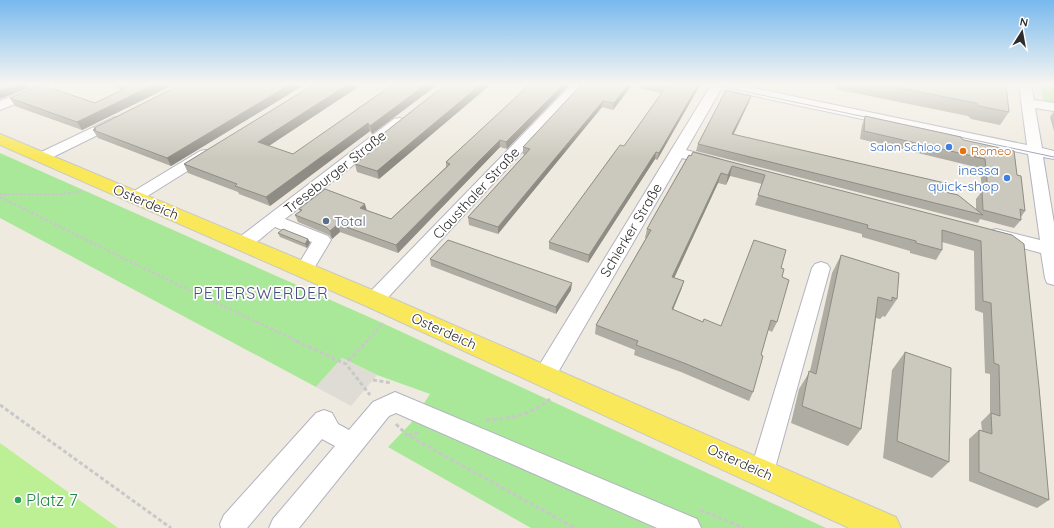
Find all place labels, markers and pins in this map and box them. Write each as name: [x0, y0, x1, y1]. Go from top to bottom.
place label: Salon Schloo: [870, 139, 941, 154]
marker: Salon Schloo: [944, 142, 954, 152]
place label: Romeo: [971, 143, 1011, 158]
marker: Romeo: [958, 146, 968, 156]
place label: inessa quick-shop: [928, 161, 999, 195]
marker: inessa quick-shop: [1002, 173, 1012, 183]
place label: Total: [334, 212, 366, 230]
marker: Total: [321, 216, 331, 226]
place label: Platz 7: [26, 489, 78, 510]
marker: Platz 7: [13, 495, 23, 505]

